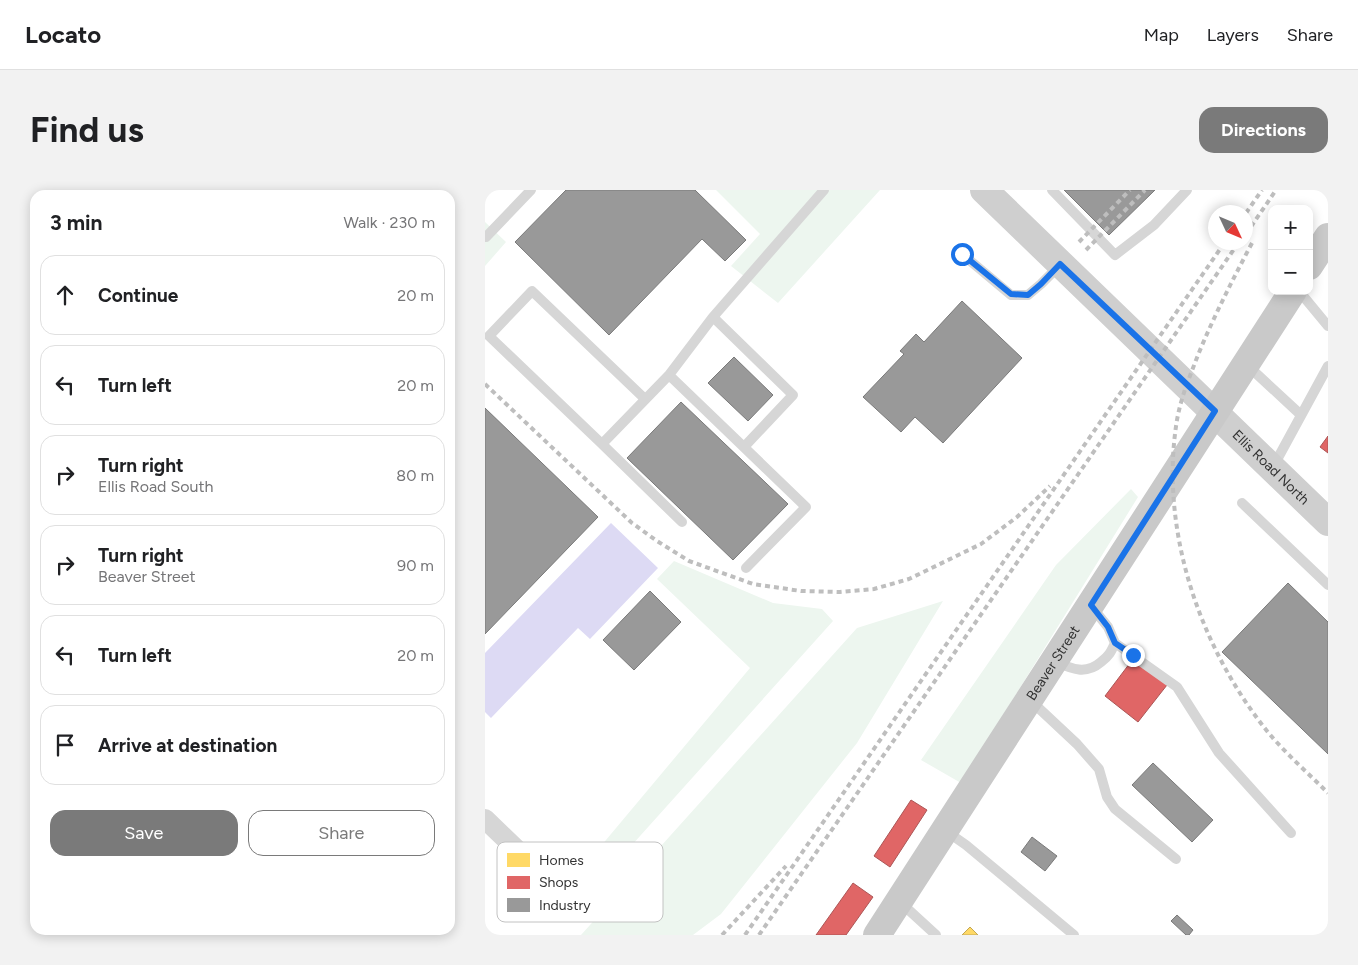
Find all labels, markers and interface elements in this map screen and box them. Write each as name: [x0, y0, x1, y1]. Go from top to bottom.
text: Locato: [25, 20, 101, 49]
text: Map: [1144, 24, 1179, 46]
text: Layers: [1207, 24, 1259, 46]
text: Share: [1287, 24, 1333, 46]
button: Directions: [1199, 107, 1328, 153]
text: Find us: [30, 109, 144, 151]
north arrow: [1208, 205, 1253, 250]
map controls: [1268, 205, 1313, 295]
button: +: [1268, 205, 1313, 250]
text: 3 min: [50, 210, 102, 235]
text: Walk · 230 m: [343, 213, 435, 232]
route start: [951, 243, 974, 266]
button: −: [1268, 250, 1313, 295]
icon: ahead: [51, 281, 79, 309]
text: Continue: [98, 284, 178, 307]
text: 20 m: [397, 286, 434, 305]
icon: left: [51, 371, 79, 399]
text: Turn left: [98, 374, 172, 397]
text: 20 m: [397, 376, 434, 395]
street label: Ellis Road North: [1229, 427, 1313, 509]
text: Turn right: [98, 454, 184, 477]
icon: right: [51, 461, 79, 489]
text: 80 m: [396, 466, 434, 485]
text: Ellis Road South: [98, 477, 213, 496]
text: Turn right: [98, 544, 184, 567]
icon: right: [51, 551, 79, 579]
text: 90 m: [397, 556, 434, 575]
text: Beaver Street: [98, 567, 196, 586]
street label: Beaver Street: [1023, 623, 1084, 704]
icon: left: [51, 641, 79, 669]
text: Turn left: [98, 644, 172, 667]
route end: [1122, 644, 1145, 667]
text: 20 m: [397, 646, 434, 665]
icon: arrive: [51, 731, 79, 759]
text: Arrive at destination: [98, 734, 277, 757]
button: Save: [50, 810, 238, 856]
button: Share: [248, 810, 435, 856]
legend: [497, 842, 663, 922]
text: Homes: [539, 852, 584, 869]
text: Shops: [539, 874, 578, 891]
text: Industry: [539, 897, 591, 914]

